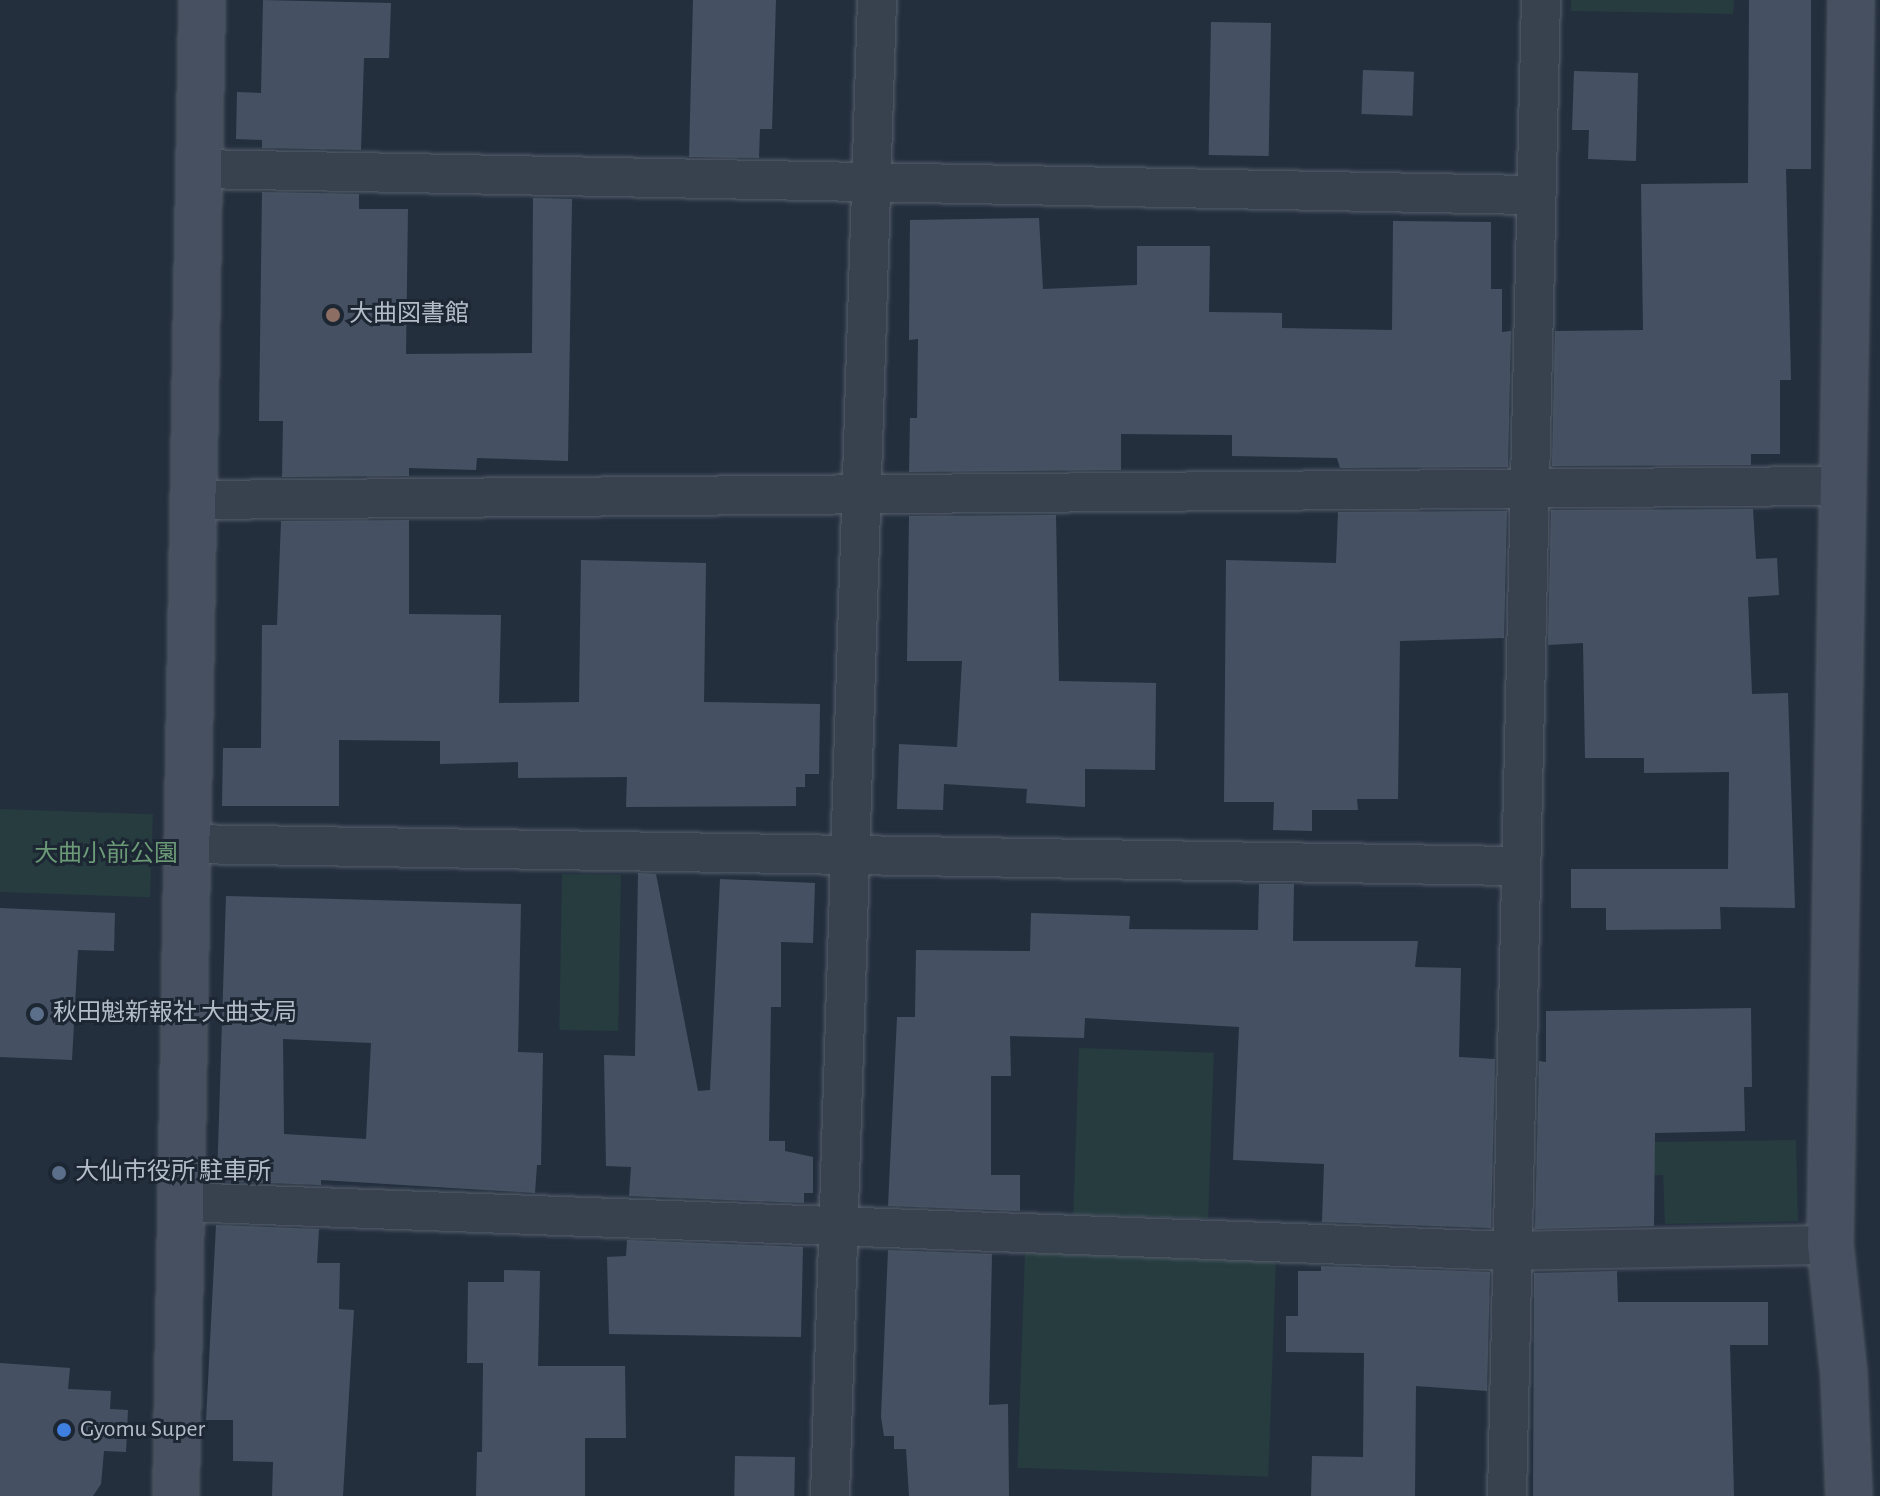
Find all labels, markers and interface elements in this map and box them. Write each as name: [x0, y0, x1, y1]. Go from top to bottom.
place label: 大曲図書館: [349, 301, 469, 329]
marker: 大曲図書館: [324, 306, 342, 324]
park label: 大曲小前公園: [34, 841, 178, 869]
place label: 秋田魁新報社 大曲支局: [53, 1000, 297, 1028]
marker: 秋田魁新報社 大曲支局: [28, 1005, 46, 1023]
place label: 大仙市役所 駐車所: [75, 1159, 271, 1187]
marker: 大仙市役所 駐車所: [50, 1164, 68, 1182]
place label: Gyomu Super: [80, 1416, 205, 1444]
marker: Gyomu Super: [55, 1421, 73, 1439]

